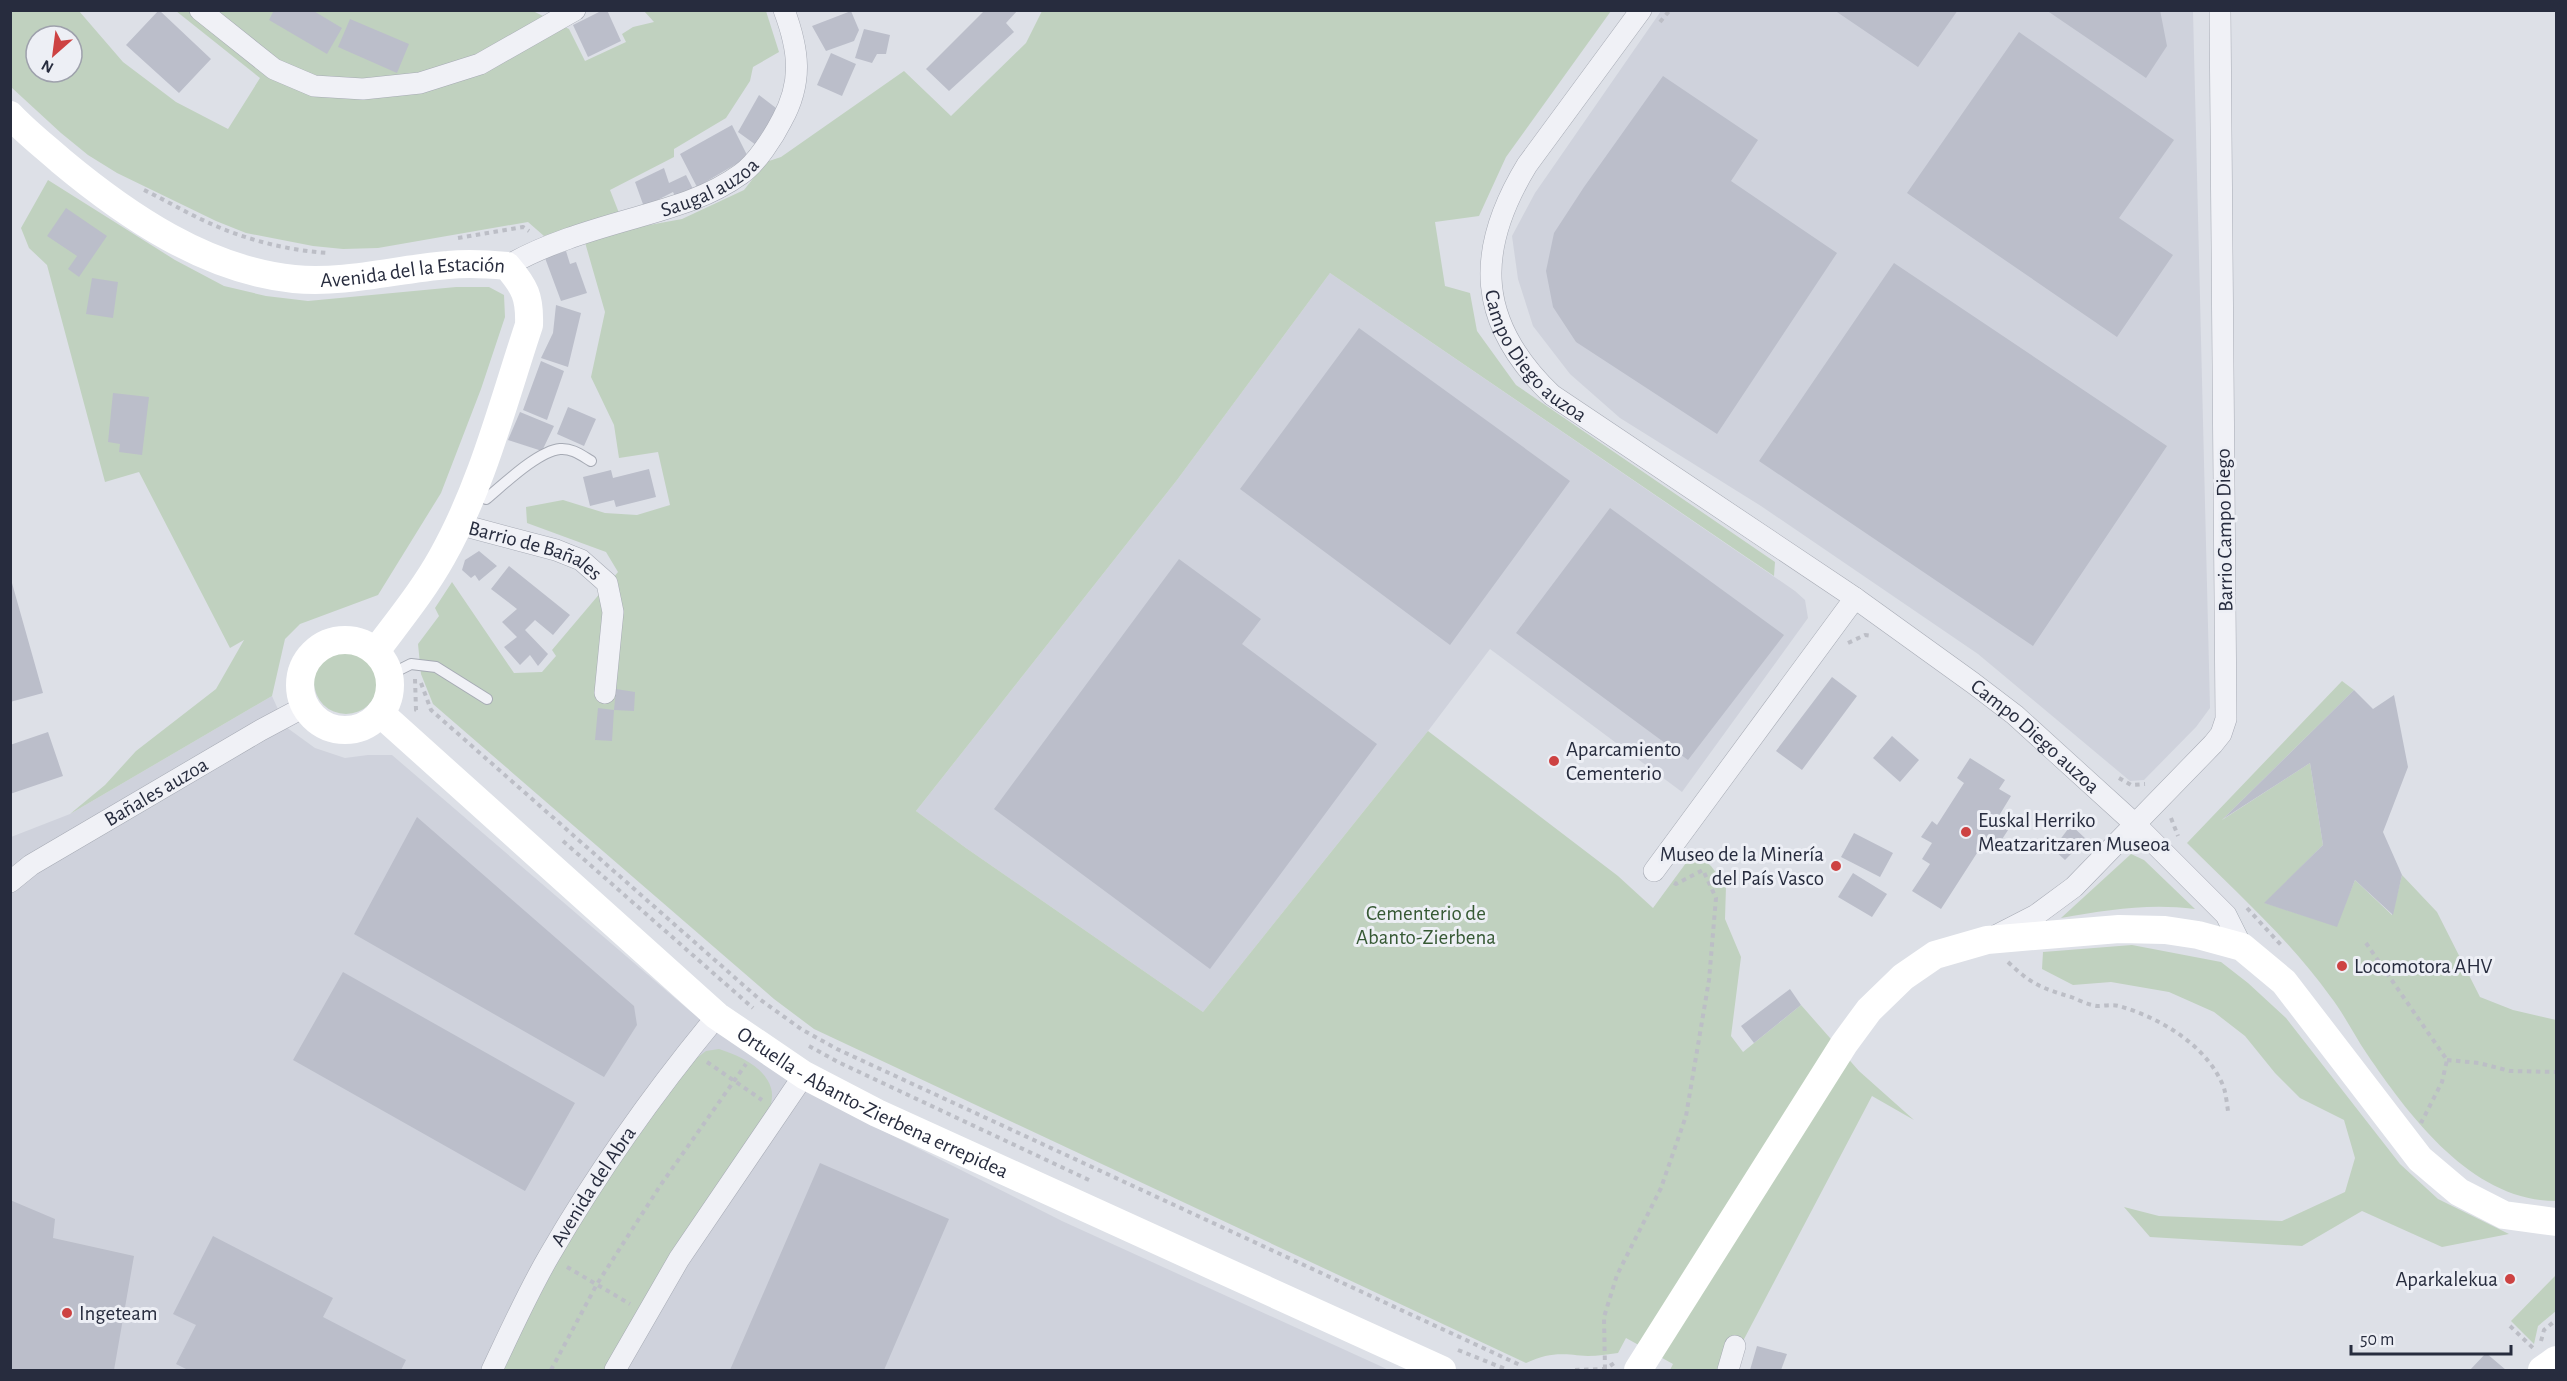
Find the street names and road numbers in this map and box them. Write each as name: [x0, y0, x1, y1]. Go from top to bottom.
street label: Saugal auzoa: [658, 154, 763, 221]
street label: Avenida del la Estación: [320, 254, 506, 291]
street label: Campo Diego auzoa: [1481, 288, 1590, 426]
street label: Barrio Campo Diego: [2213, 448, 2236, 612]
street label: Barrio de Bañales: [466, 517, 606, 584]
street label: Campo Diego auzoa: [1967, 675, 2104, 798]
street label: Bañales auzoa: [101, 753, 212, 831]
street label: Ortuella - Abanto-Zierbena errepidea: [733, 1023, 1012, 1182]
street label: Avenida del Abra: [547, 1122, 640, 1250]

